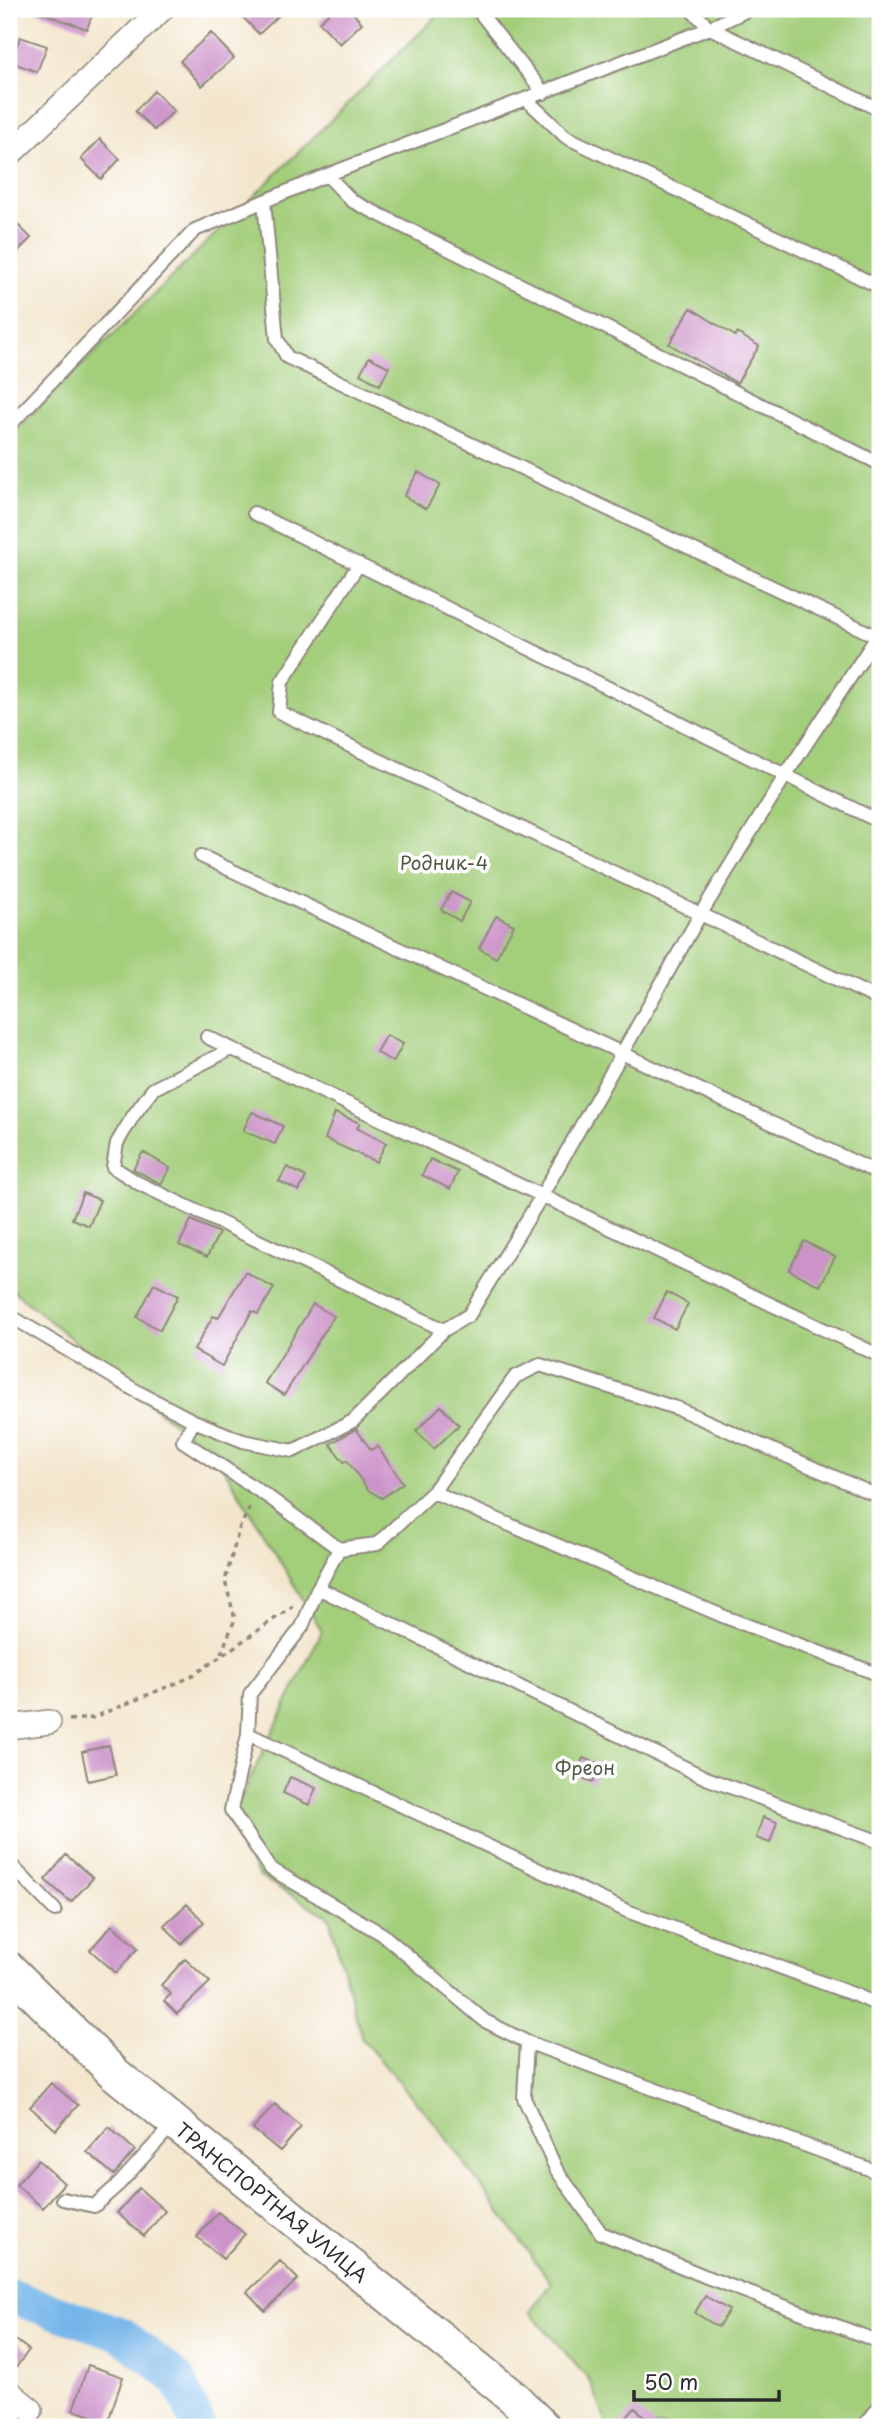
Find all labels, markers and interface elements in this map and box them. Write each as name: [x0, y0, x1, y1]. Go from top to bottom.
park label: Родник-4: [400, 848, 488, 876]
park label: Фреон: [555, 1753, 615, 1781]
street label: ТРАНСПОРТНАЯ УЛИЦА: [170, 2115, 374, 2289]
scale bar: [634, 2359, 779, 2403]
text: 50 m: [644, 2365, 698, 2397]

